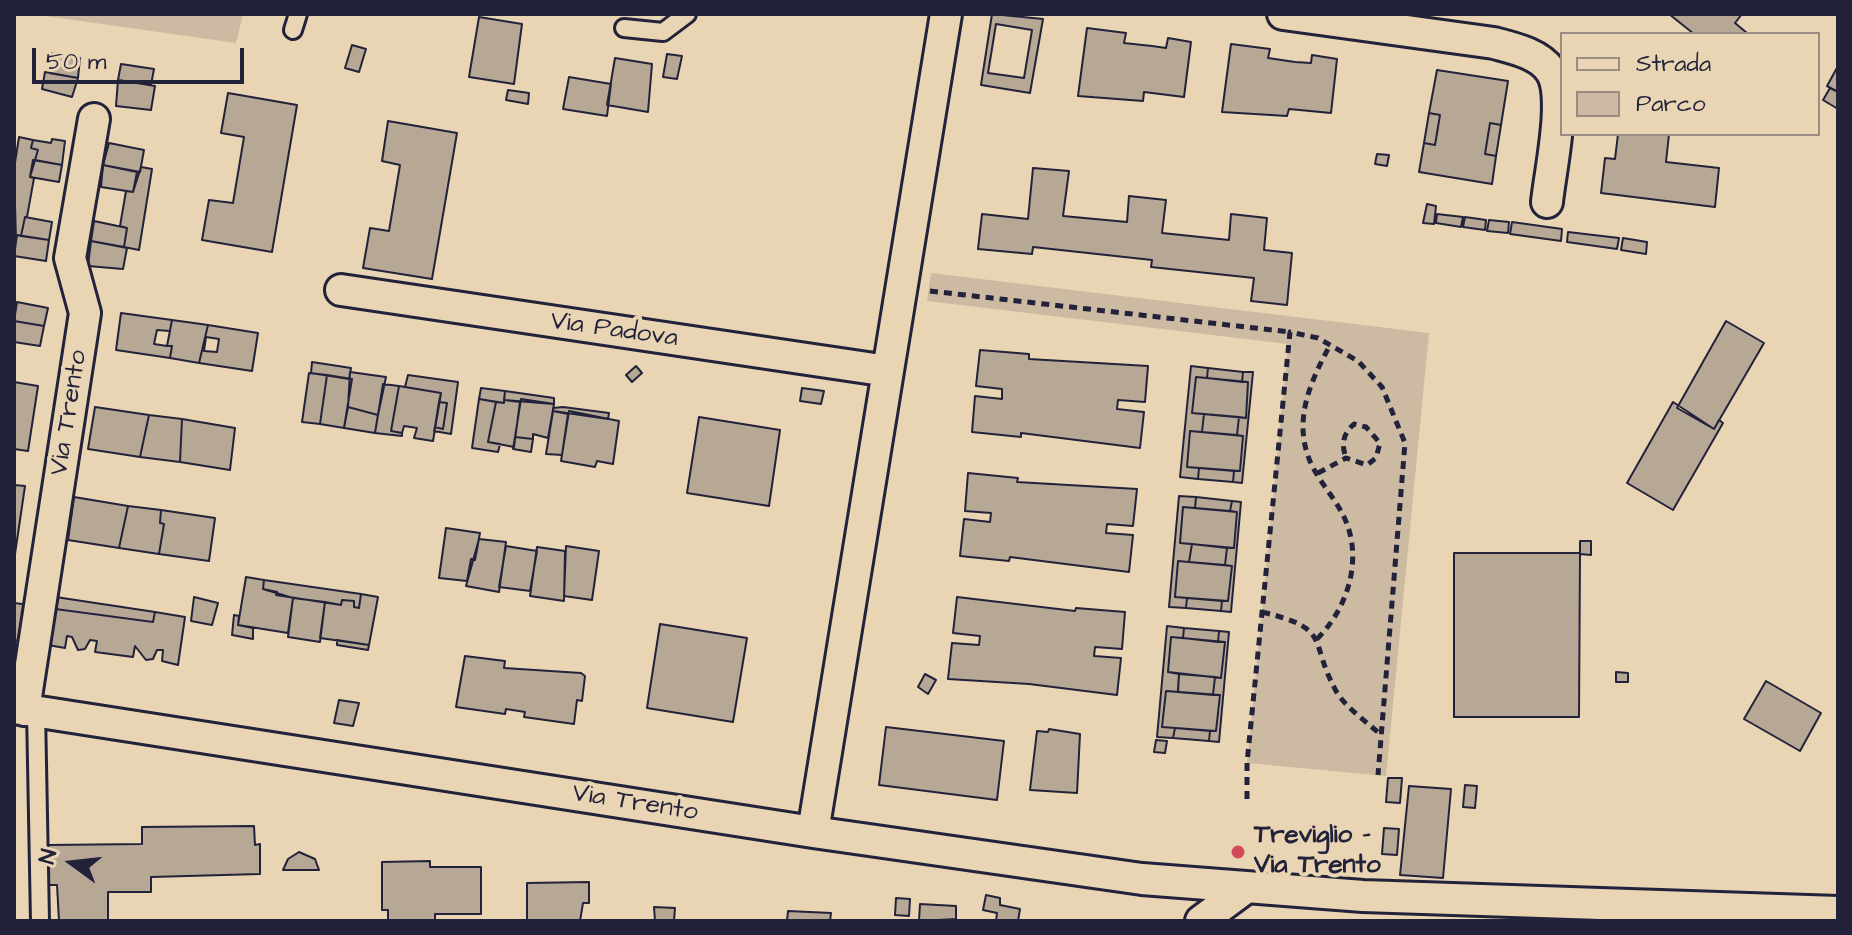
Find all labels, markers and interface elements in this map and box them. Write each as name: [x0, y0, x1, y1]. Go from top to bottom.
scale bar: [36, 32, 248, 82]
legend: [1560, 32, 1820, 136]
text: 50 m: [46, 45, 106, 79]
text: Strada: [1636, 47, 1711, 81]
text: Parco: [1636, 87, 1705, 121]
street label: Via Padova: [548, 307, 680, 355]
street label: Via Trento: [45, 348, 95, 478]
street label: Via Trento: [570, 779, 700, 829]
place label: Treviglio - Via Trento: [1254, 821, 1381, 882]
north arrow: [32, 823, 112, 903]
marker: Treviglio - Via Trento: [1229, 843, 1247, 861]
text: N: [32, 846, 65, 867]

